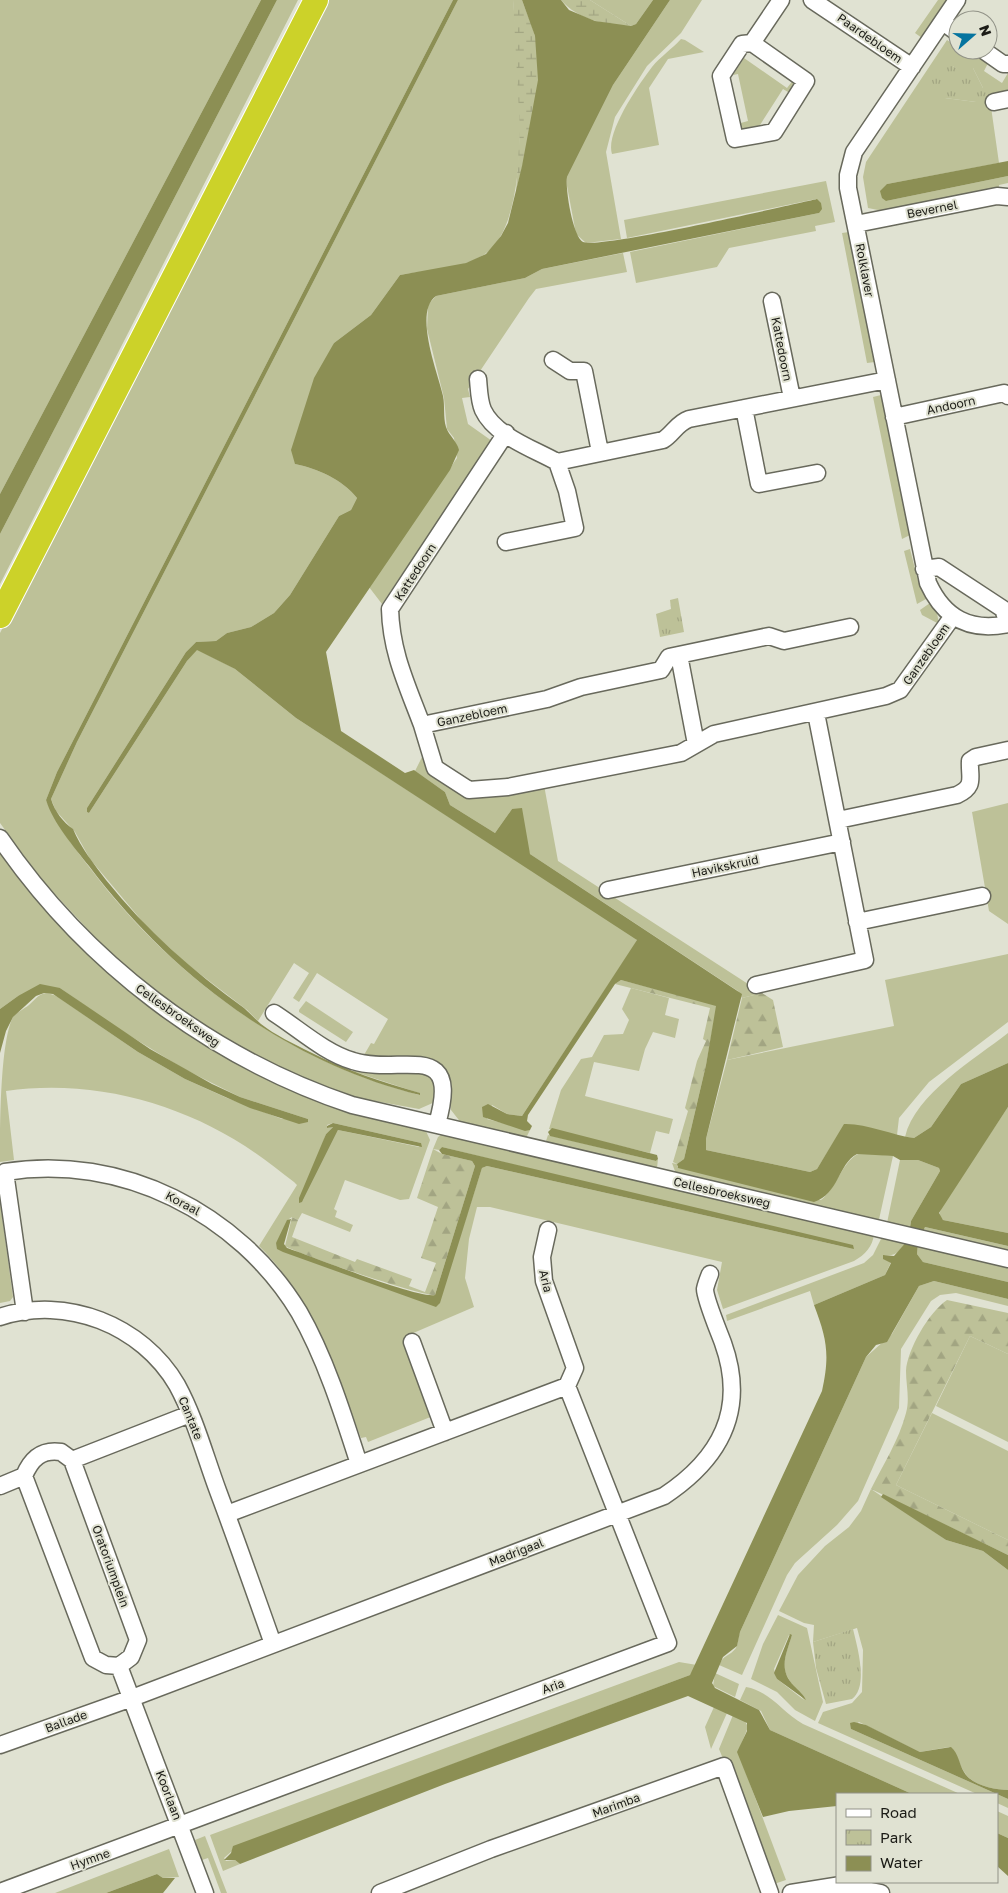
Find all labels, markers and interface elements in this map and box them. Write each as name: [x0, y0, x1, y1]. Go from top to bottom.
street label: Paardebloem: [835, 10, 905, 66]
north arrow: [948, 10, 998, 60]
text: N: [976, 22, 995, 38]
street label: Bevernel: [906, 197, 959, 221]
street label: Rolklaver: [852, 242, 878, 298]
street label: Kattedoorn: [768, 316, 796, 382]
street label: Andoorn: [925, 393, 977, 417]
street label: Kattedoorn: [391, 541, 439, 603]
street label: Ganzebloem: [899, 620, 953, 688]
street label: Ganzebloem: [435, 700, 509, 730]
street label: Havikskruid: [690, 852, 760, 880]
street label: Cellesbroeksweg: [133, 980, 223, 1050]
street label: Cellesbroeksweg: [672, 1174, 772, 1210]
street label: Koraal: [163, 1188, 203, 1218]
street label: Aria: [536, 1268, 556, 1294]
street label: Cantate: [176, 1394, 206, 1442]
street label: Oratoriumplein: [89, 1523, 133, 1609]
street label: Madrigaal: [487, 1535, 546, 1569]
street label: Aria: [540, 1675, 566, 1697]
street label: Ballade: [43, 1706, 89, 1736]
street label: Koorlaan: [153, 1768, 185, 1822]
street label: Marimba: [590, 1789, 642, 1821]
legend: [836, 1793, 998, 1883]
text: Road: [880, 1803, 917, 1821]
text: Park: [880, 1828, 913, 1846]
street label: Hymne: [68, 1845, 112, 1873]
text: Water: [880, 1853, 923, 1871]

